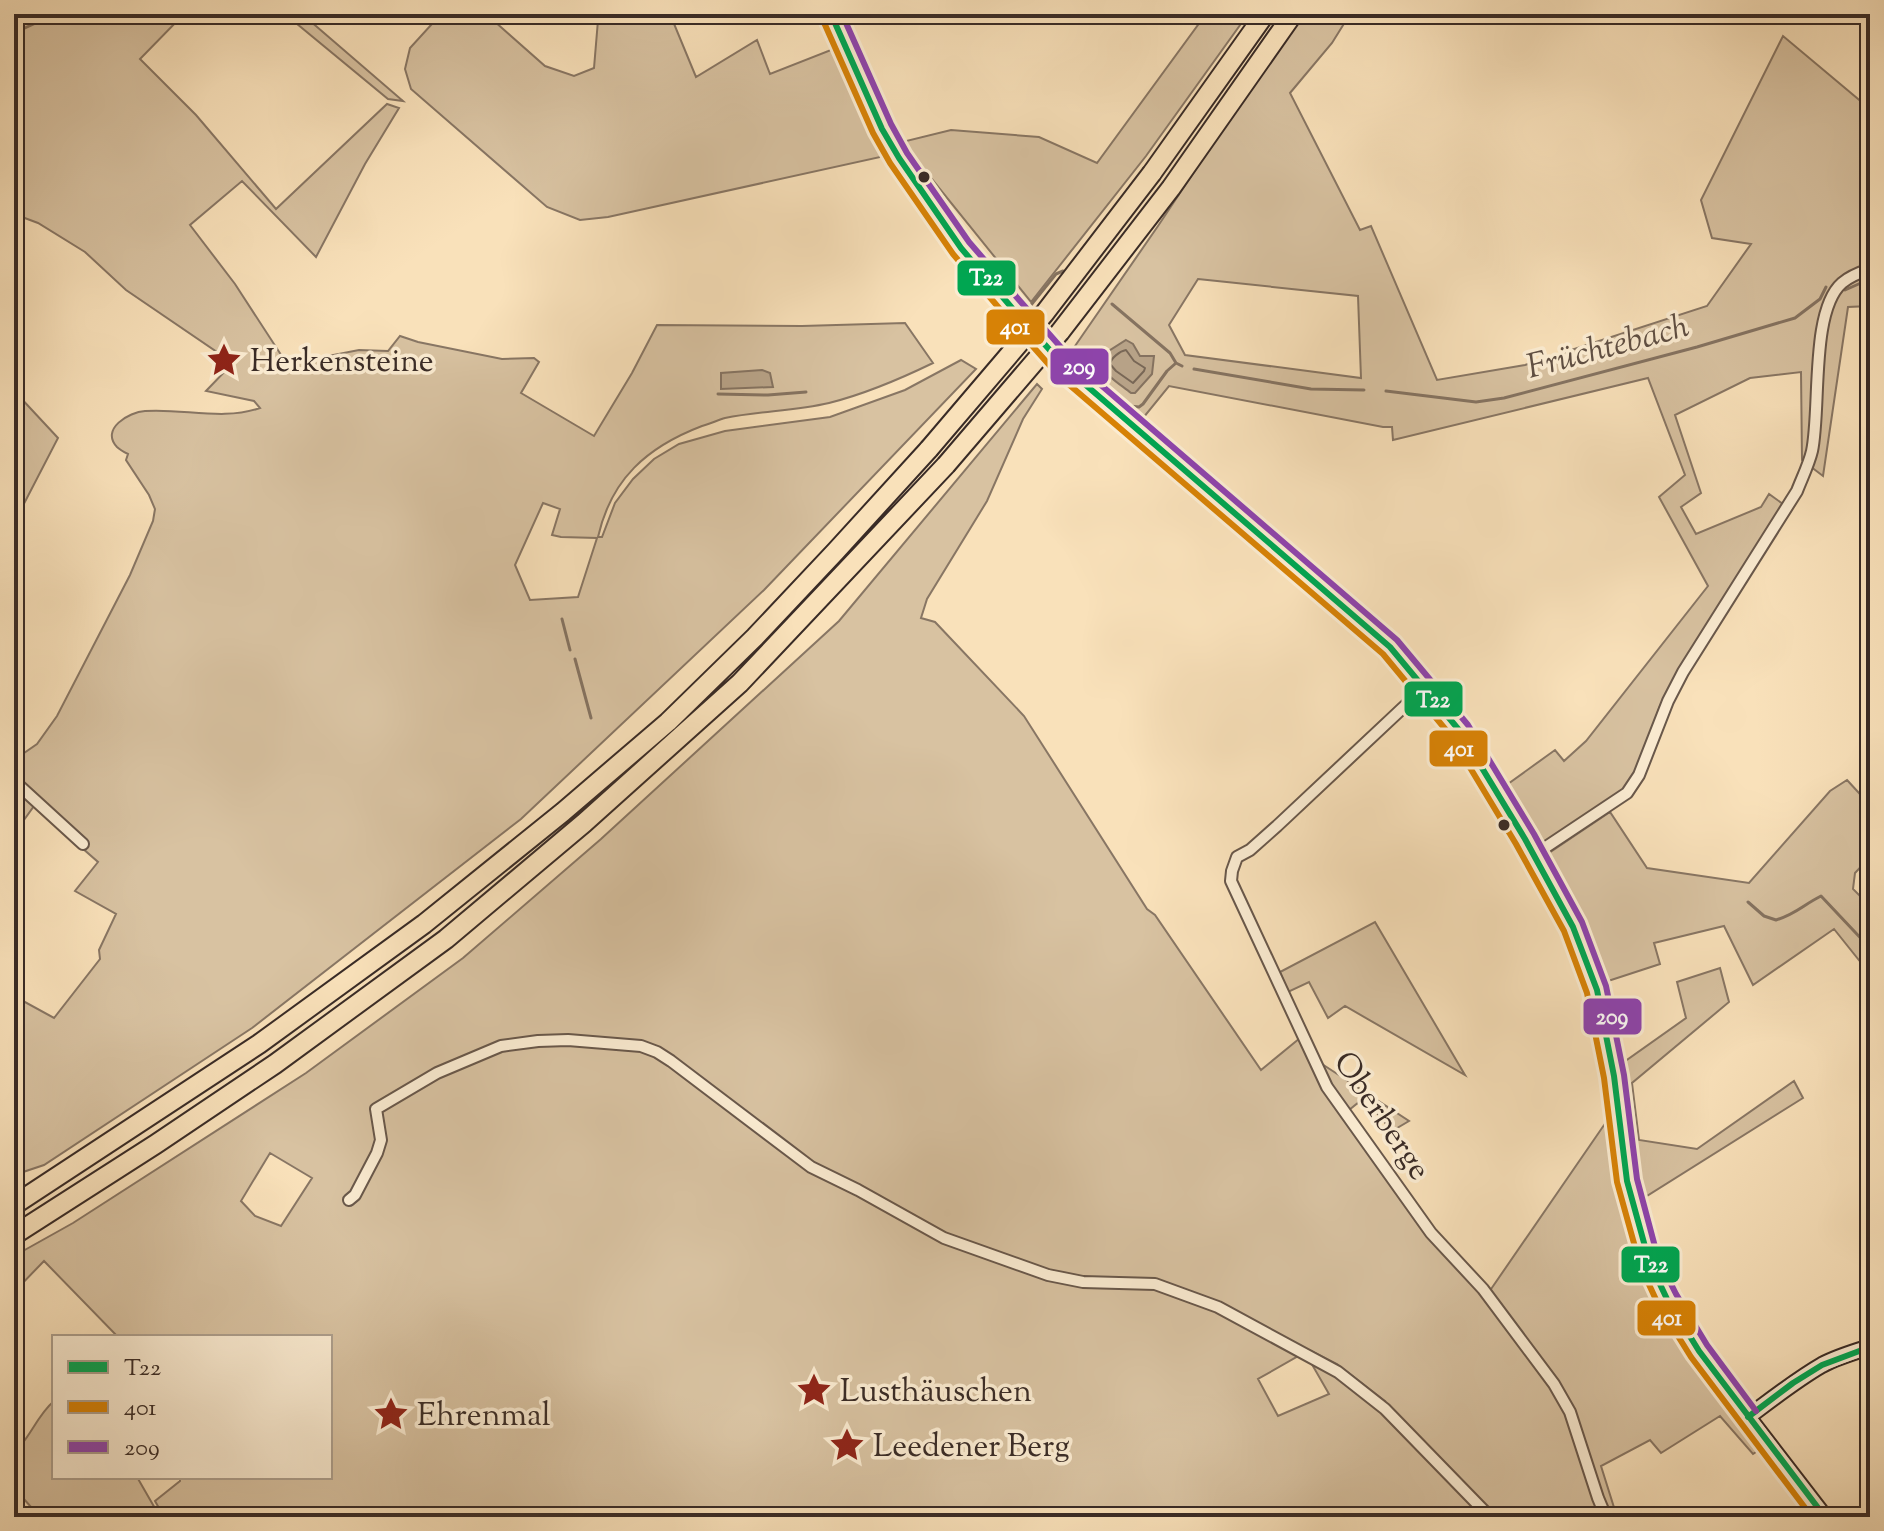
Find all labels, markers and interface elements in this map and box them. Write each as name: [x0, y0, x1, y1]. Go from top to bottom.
unlabelled marker: [916, 169, 932, 185]
line badge: T22: [956, 259, 1017, 297]
text: T22: [969, 264, 1004, 296]
water label: Früchtebach: [1521, 303, 1695, 394]
line badge: 401: [985, 308, 1046, 346]
text: 401: [999, 313, 1030, 345]
place label: Herkensteine: [250, 340, 434, 386]
place icon: Herkensteine: [205, 341, 243, 379]
line badge: 209: [1049, 347, 1110, 386]
text: 209: [1063, 353, 1096, 385]
line badge: T22: [1403, 680, 1464, 718]
text: T22: [1416, 686, 1451, 718]
line badge: 401: [1428, 729, 1489, 768]
text: 401: [1443, 735, 1474, 767]
unlabelled marker: [1496, 817, 1512, 833]
line badge: 209: [1582, 997, 1643, 1036]
text: 209: [1596, 1003, 1629, 1035]
street label: Oberberge: [1321, 1043, 1440, 1190]
line badge: T22: [1620, 1245, 1681, 1284]
text: T22: [1634, 1251, 1669, 1283]
line badge: 401: [1636, 1299, 1697, 1337]
text: 401: [1651, 1304, 1682, 1336]
legend: [52, 1335, 332, 1479]
text: T22: [124, 1352, 161, 1386]
place label: Lusthäuschen: [840, 1370, 1032, 1416]
place icon: Lusthäuschen: [795, 1371, 833, 1409]
text: 401: [124, 1392, 157, 1426]
place label: Ehrenmal: [417, 1394, 551, 1440]
place icon: Ehrenmal: [372, 1395, 410, 1433]
place label: Leedener Berg: [873, 1425, 1070, 1471]
place icon: Leedener Berg: [828, 1426, 866, 1464]
text: 209: [124, 1432, 160, 1466]

